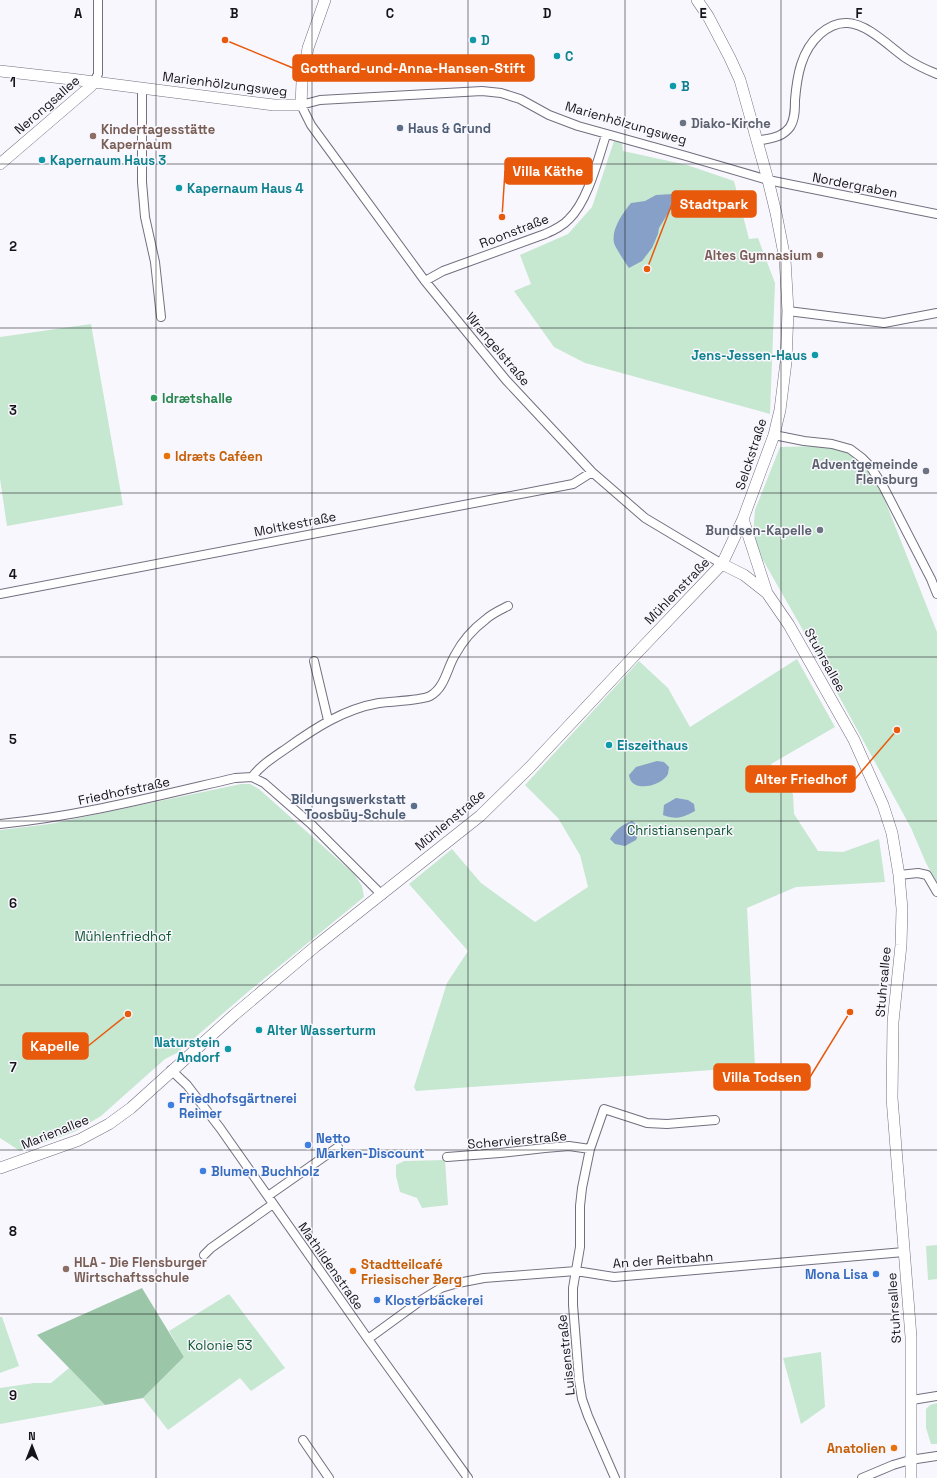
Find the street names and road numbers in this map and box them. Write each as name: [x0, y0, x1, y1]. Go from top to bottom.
street label: Marienhölzungsweg: [162, 68, 288, 100]
street label: Nerongsallee: [11, 72, 83, 138]
street label: Marienhölzungsweg: [563, 97, 689, 149]
street label: Nordergraben: [811, 168, 899, 202]
street label: Roonstraße: [477, 210, 551, 252]
street label: Wrangelstraße: [462, 309, 534, 389]
street label: Selckstraße: [731, 416, 771, 492]
street label: Moltkestraße: [252, 508, 338, 540]
street label: Mühlenstraße: [641, 554, 713, 628]
street label: Stuhrsallee: [800, 625, 850, 695]
street label: Friedhofstraße: [77, 773, 171, 809]
street label: Mühlenstraße: [411, 786, 489, 854]
street label: Stuhrsallee: [871, 946, 895, 1018]
street label: Marienallee: [19, 1111, 91, 1153]
street label: Schervierstraße: [467, 1127, 567, 1153]
street label: Mathildenstraße: [294, 1219, 368, 1313]
street label: An der Reitbahn: [612, 1248, 714, 1272]
street label: Stuhrsallee: [883, 1272, 905, 1344]
street label: Luisenstraße: [553, 1314, 579, 1396]

